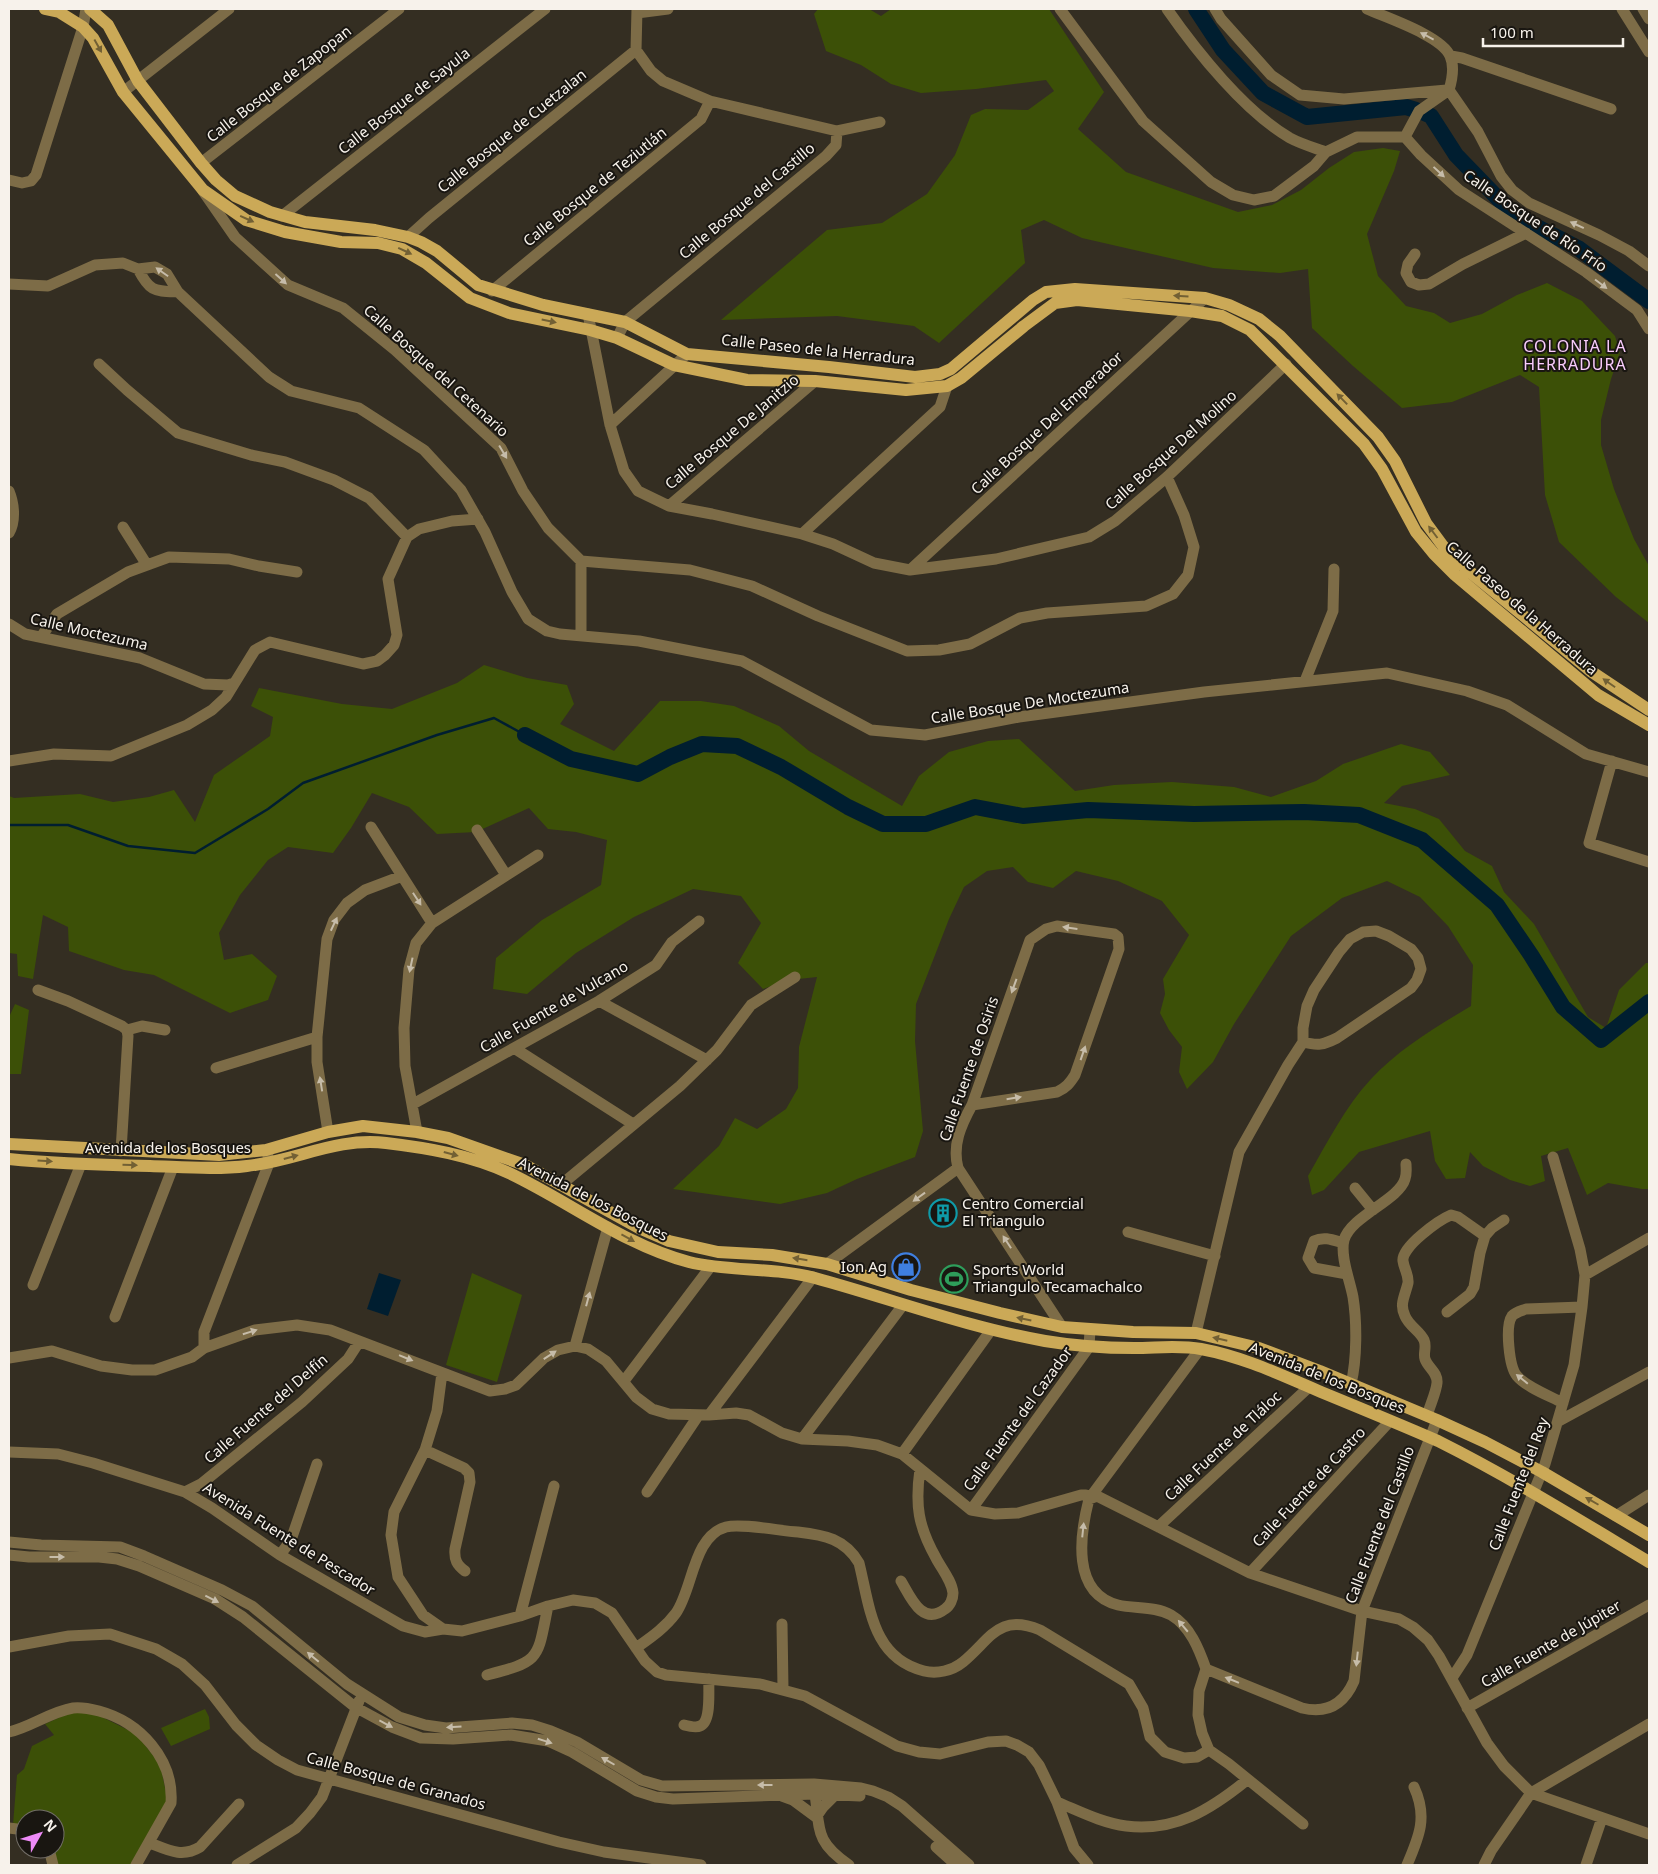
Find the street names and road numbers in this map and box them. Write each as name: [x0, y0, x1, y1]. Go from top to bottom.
street label: Calle Bosque de Zapopan: [202, 20, 355, 146]
street label: Calle Bosque de Sayula: [333, 42, 473, 158]
street label: Calle Bosque de Cuetzalan: [433, 64, 590, 197]
street label: Calle Bosque de Teziutlán: [518, 122, 670, 250]
street label: Calle Bosque del Castillo: [674, 137, 818, 263]
street label: Calle Bosque de Río Frío: [1460, 164, 1611, 276]
street label: Calle Bosque del Cetenario: [360, 300, 514, 441]
street label: Calle Paseo de la Herradura: [720, 329, 916, 369]
street label: Calle Bosque Del Emperador: [966, 346, 1127, 498]
street label: Calle Bosque De Janitzio: [660, 369, 803, 493]
street label: Calle Bosque Del Molino: [1100, 385, 1240, 514]
street label: Calle Paseo de la Herradura: [1443, 536, 1603, 679]
street label: Calle Moctezuma: [28, 608, 150, 654]
street label: Calle Bosque De Moctezuma: [929, 676, 1130, 728]
street label: Calle Fuente de Vulcano: [476, 955, 631, 1057]
street label: Calle Fuente de Osiris: [934, 993, 1002, 1144]
street label: Avenida de los Bosques: [85, 1137, 251, 1157]
street label: Avenida de los Bosques: [515, 1151, 672, 1245]
street label: Avenida de los Bosques: [1247, 1337, 1408, 1417]
street label: Calle Fuente del Cazador: [958, 1342, 1076, 1495]
street label: Calle Fuente del Delfín: [199, 1349, 331, 1467]
street label: Calle Fuente de Tláloc: [1160, 1386, 1285, 1505]
street label: Calle Fuente del Rey: [1483, 1414, 1553, 1553]
street label: Calle Fuente de Castro: [1247, 1422, 1369, 1551]
street label: Calle Fuente del Castillo: [1340, 1443, 1418, 1606]
street label: Avenida Fuente de Pescador: [200, 1477, 379, 1599]
street label: Calle Fuente de Júpiter: [1477, 1595, 1624, 1691]
street label: Calle Bosque de Granados: [304, 1746, 488, 1814]

